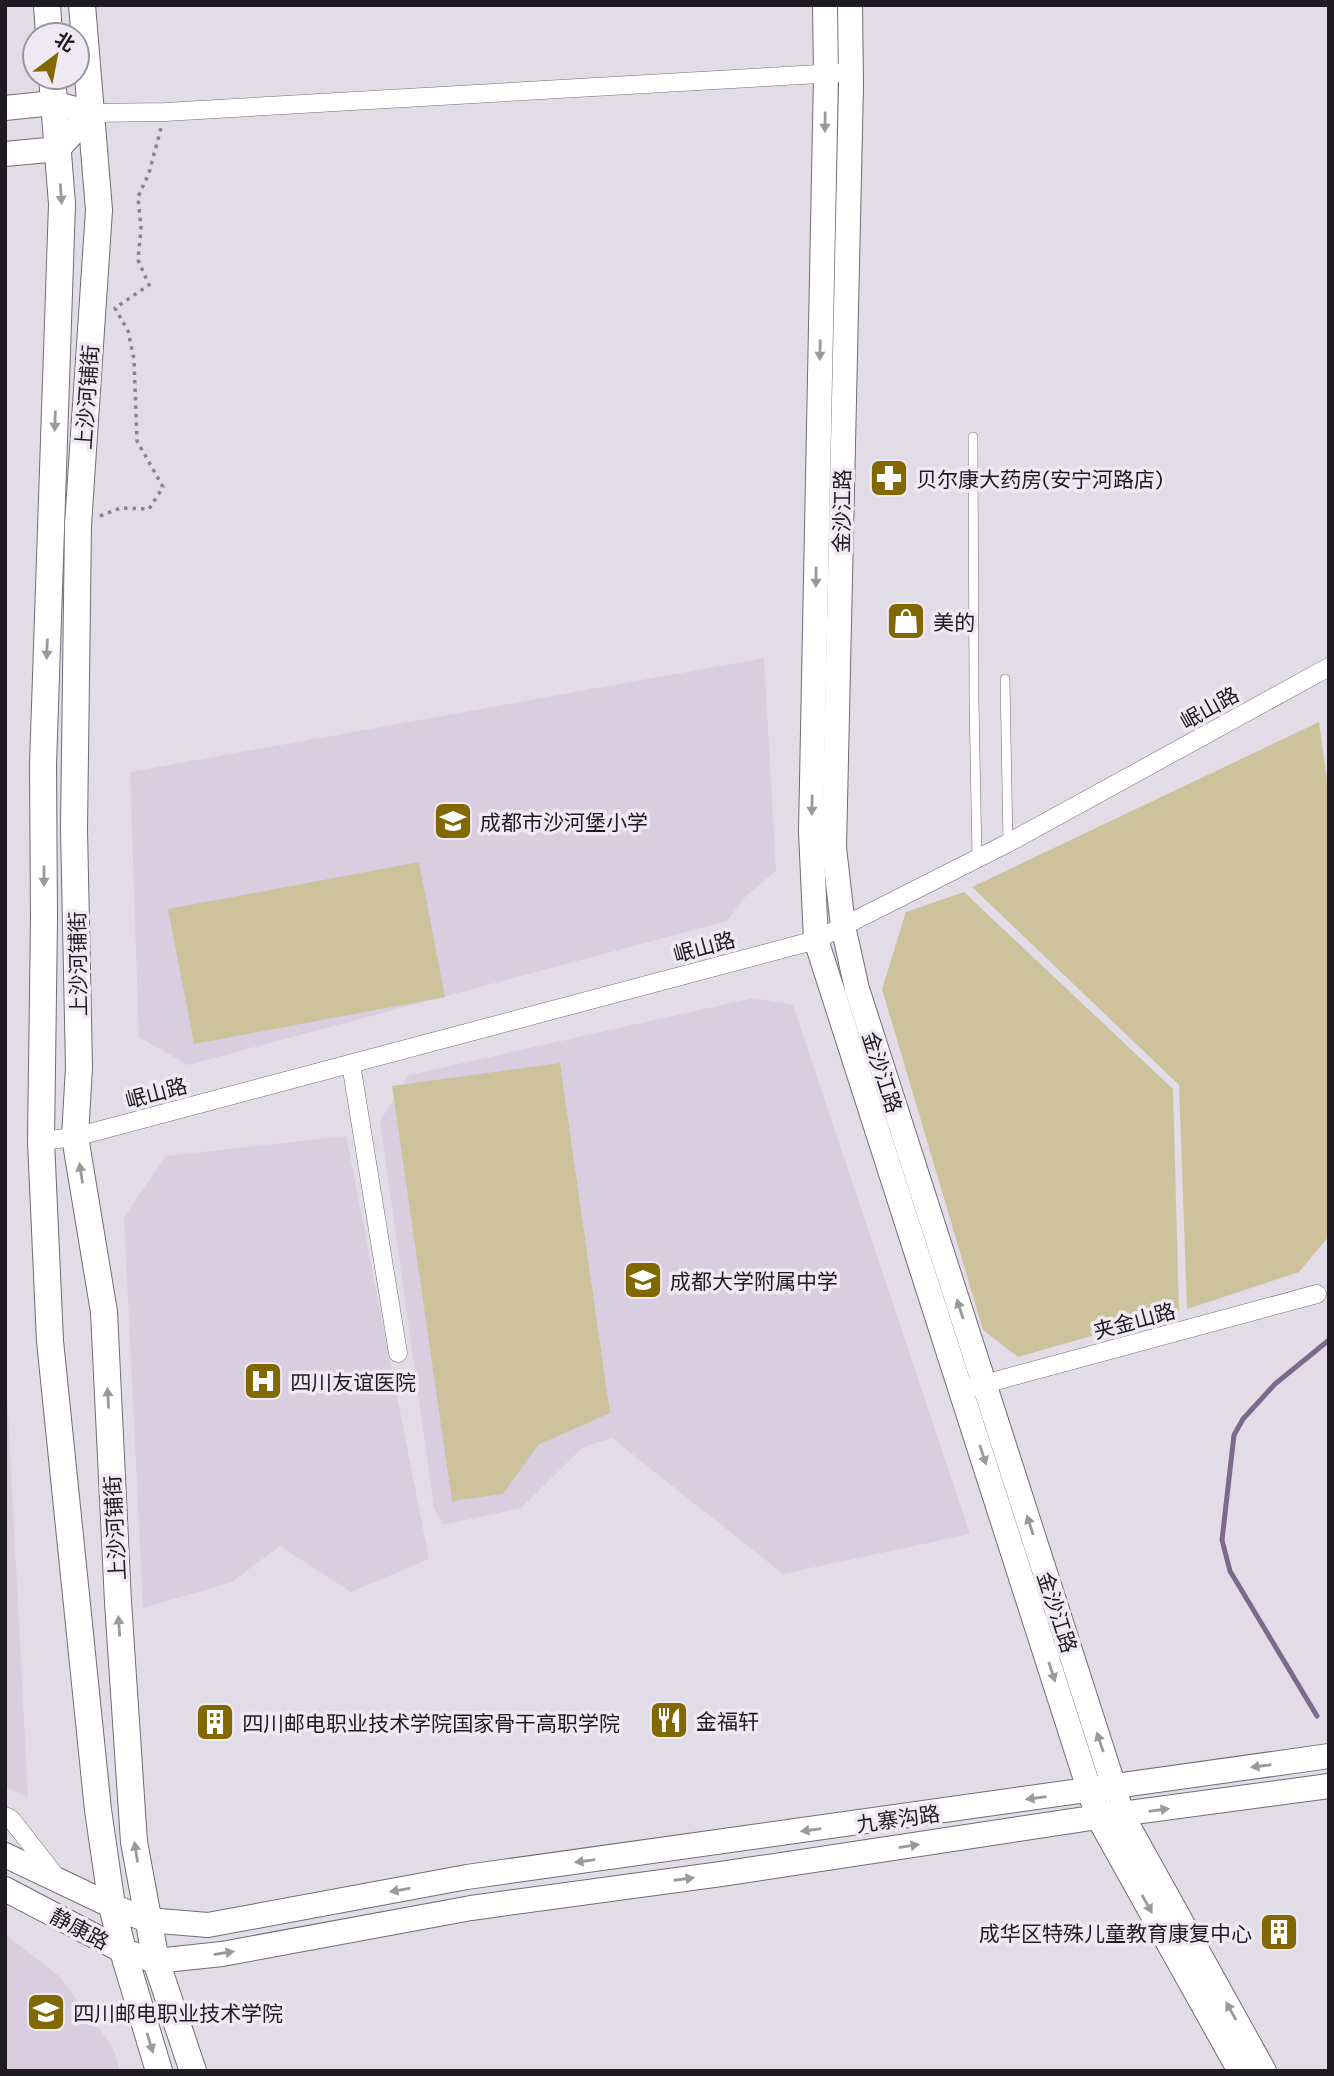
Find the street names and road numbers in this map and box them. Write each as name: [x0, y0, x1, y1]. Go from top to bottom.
street label: 上沙河铺街: [70, 344, 102, 450]
street label: 金沙江路: [828, 469, 854, 553]
street label: 岷山路: [1175, 681, 1243, 733]
street label: 上沙河铺街: [64, 911, 90, 1017]
street label: 岷山路: [670, 926, 738, 966]
street label: 金沙江路: [858, 1028, 908, 1116]
street label: 岷山路: [122, 1072, 190, 1112]
street label: 夹金山路: [1090, 1297, 1178, 1343]
street label: 上沙河铺街: [99, 1475, 129, 1581]
street label: 金沙江路: [1033, 1568, 1083, 1656]
street label: 九寨沟路: [855, 1800, 941, 1836]
street label: 静康路: [46, 1902, 114, 1954]

